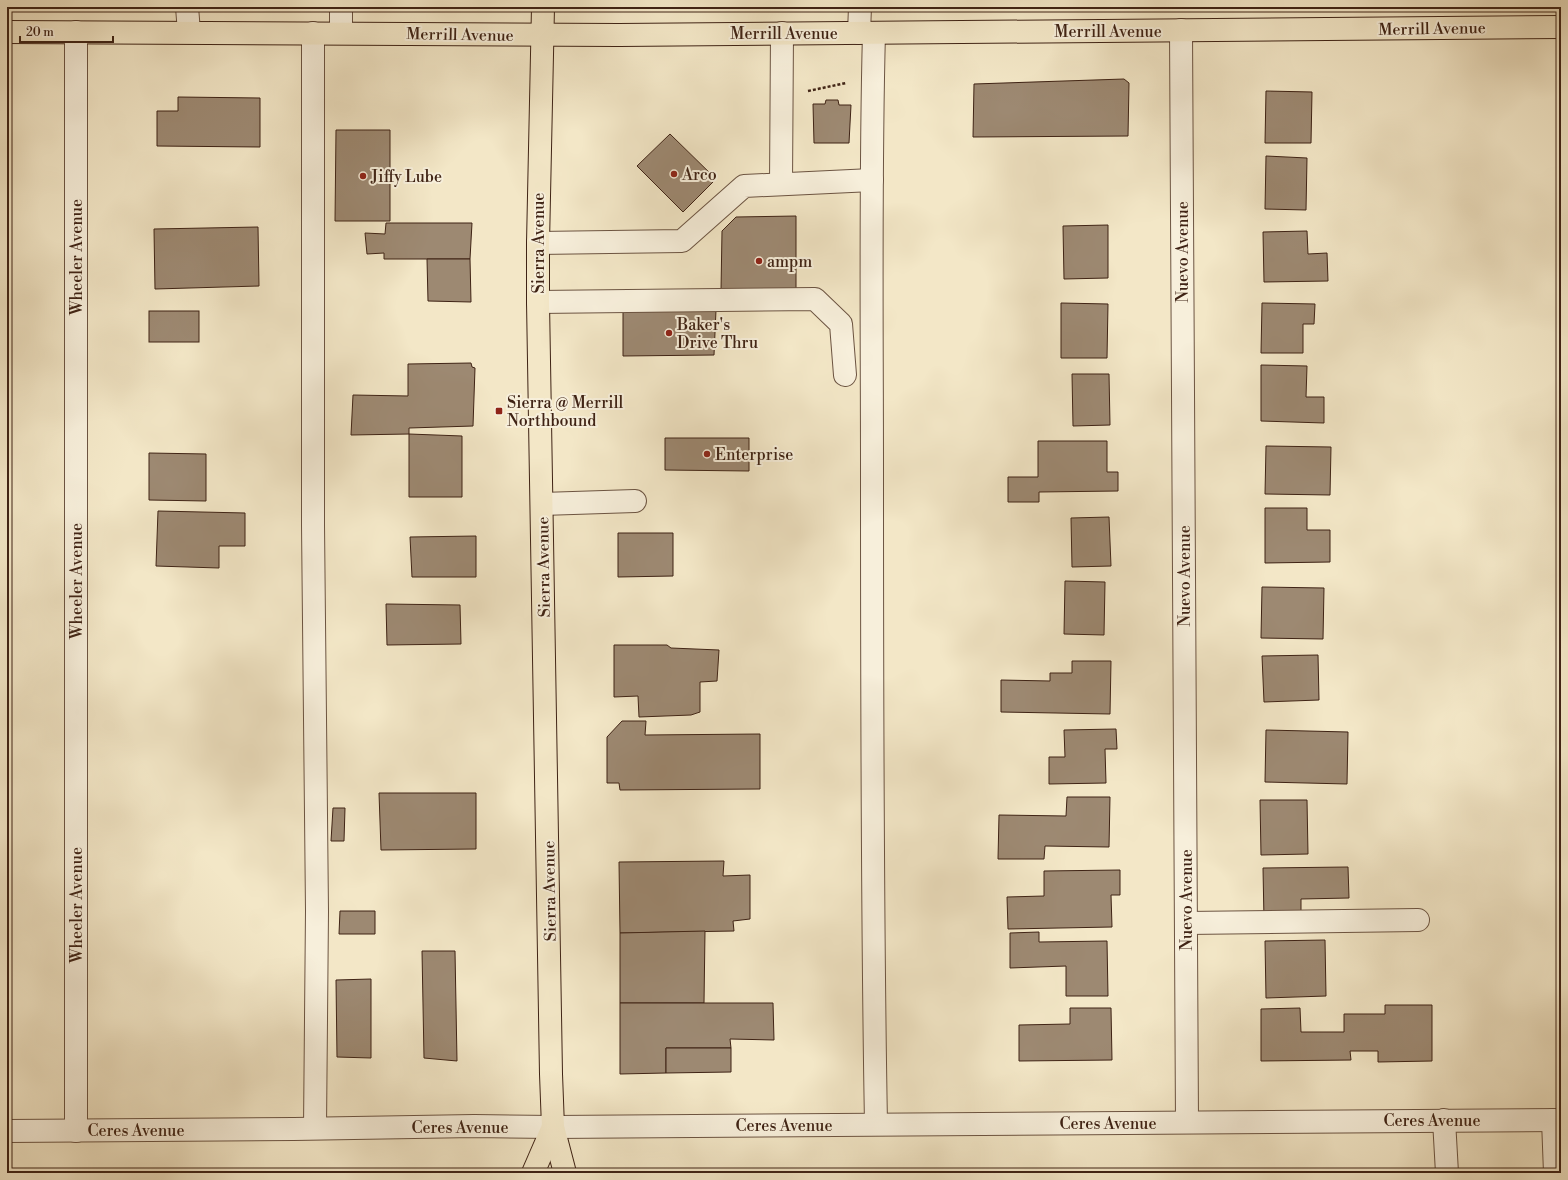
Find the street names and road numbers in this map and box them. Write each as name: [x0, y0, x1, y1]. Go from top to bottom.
street label: Merrill Avenue: [1378, 18, 1486, 40]
street label: Merrill Avenue: [1054, 22, 1162, 42]
street label: Merrill Avenue: [406, 24, 514, 46]
street label: Merrill Avenue: [730, 24, 838, 44]
street label: Sierra Avenue: [529, 193, 549, 293]
street label: Wheeler Avenue: [67, 199, 87, 316]
street label: Nuevo Avenue: [1173, 201, 1193, 303]
street label: Sierra Avenue: [533, 516, 555, 618]
street label: Wheeler Avenue: [67, 523, 87, 640]
street label: Nuevo Avenue: [1175, 525, 1195, 627]
street label: Sierra Avenue: [539, 840, 561, 942]
street label: Wheeler Avenue: [67, 847, 87, 964]
street label: Nuevo Avenue: [1177, 849, 1197, 951]
street label: Ceres Avenue: [1384, 1111, 1480, 1131]
street label: Ceres Avenue: [1060, 1114, 1156, 1134]
street label: Ceres Avenue: [736, 1116, 832, 1136]
street label: Ceres Avenue: [412, 1118, 508, 1138]
street label: Ceres Avenue: [88, 1121, 184, 1141]

